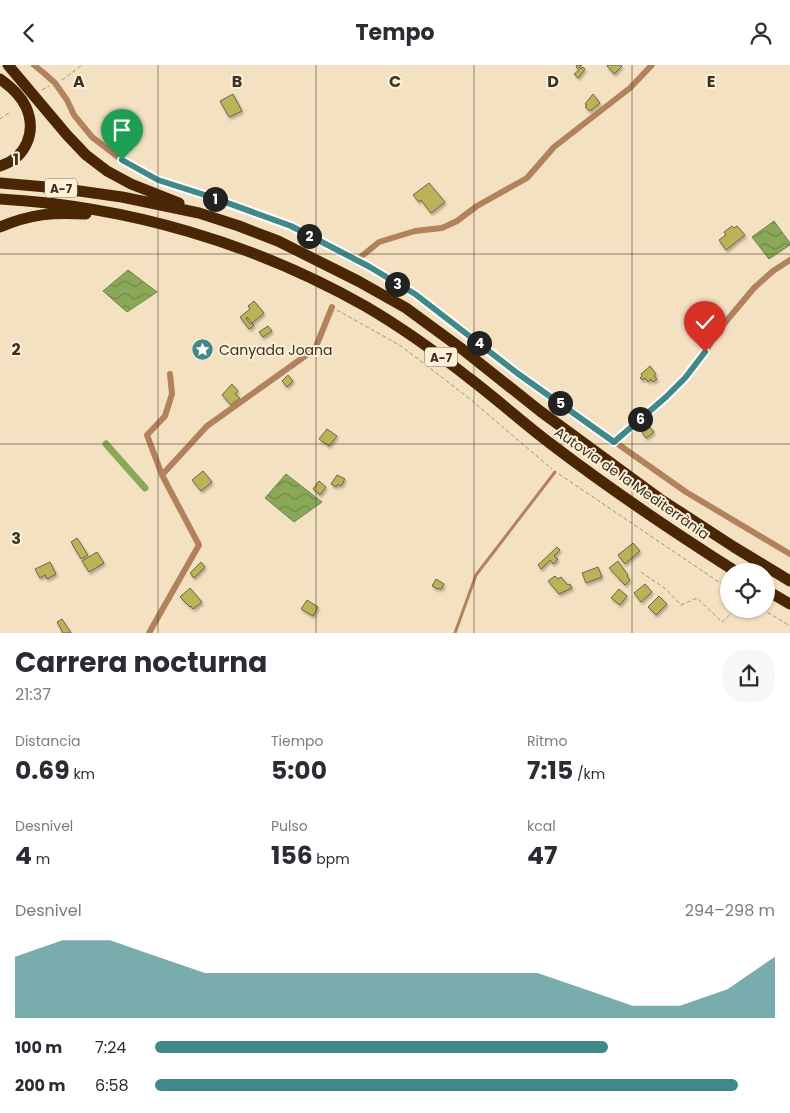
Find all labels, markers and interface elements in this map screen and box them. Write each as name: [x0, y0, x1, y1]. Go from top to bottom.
text: Tempo: [356, 17, 434, 48]
icon: back: [15, 19, 43, 47]
icon: person: [747, 19, 775, 47]
text: A: [73, 70, 85, 93]
text: B: [232, 70, 242, 93]
text: C: [389, 70, 401, 93]
text: D: [547, 70, 559, 93]
text: E: [707, 70, 715, 93]
pin: [101, 109, 143, 160]
icon: arrive: [108, 116, 136, 144]
text: 1: [13, 148, 19, 171]
road number: A-7: [45, 179, 77, 197]
pin: 1: [202, 187, 228, 211]
text: 1: [213, 189, 218, 209]
pin: 2: [296, 223, 322, 249]
text: 2: [306, 226, 314, 246]
pin: 3: [384, 271, 410, 297]
text: 3: [393, 274, 402, 294]
pin: [684, 301, 726, 352]
icon: check: [691, 308, 719, 336]
pin: 4: [466, 331, 492, 355]
text: 4: [475, 333, 484, 353]
text: 2: [11, 338, 21, 361]
place icon: Canyada Joana: [191, 338, 215, 362]
place label: Canyada Joana: [219, 340, 333, 360]
road number: A-7: [425, 347, 457, 367]
pin: 5: [548, 391, 572, 415]
text: 5: [556, 393, 565, 413]
pin: 6: [628, 407, 652, 431]
text: 6: [636, 409, 645, 429]
street label: Autovia de la Mediterrània: [551, 422, 713, 544]
text: 3: [11, 527, 21, 550]
map controls: [720, 563, 775, 618]
button: locate: [720, 563, 775, 618]
text: Carrera nocturna: [15, 643, 267, 682]
button: share: [723, 650, 775, 702]
text: 21:37: [15, 683, 51, 706]
text: Distancia: [15, 731, 81, 751]
text: Tiempo: [271, 731, 324, 751]
text: Ritmo: [527, 731, 567, 751]
text: 0.69: [15, 753, 70, 788]
text: 5:00: [271, 753, 327, 788]
text: 7:15: [527, 753, 573, 788]
text: km: [70, 764, 95, 784]
text: /km: [573, 764, 605, 784]
text: Desnivel: [15, 816, 73, 836]
text: Pulso: [271, 816, 308, 836]
text: kcal: [527, 816, 556, 836]
text: 4: [15, 838, 32, 873]
text: 156: [271, 838, 313, 873]
text: 47: [527, 838, 557, 873]
text: m: [32, 849, 50, 869]
text: bpm: [313, 849, 350, 869]
text: Desnivel: [15, 899, 82, 922]
text: 294–298 m: [685, 899, 775, 922]
text: 100 m: [15, 1036, 62, 1059]
text: 7:24: [95, 1036, 126, 1059]
text: 200 m: [15, 1074, 65, 1097]
text: 6:58: [95, 1074, 129, 1097]

